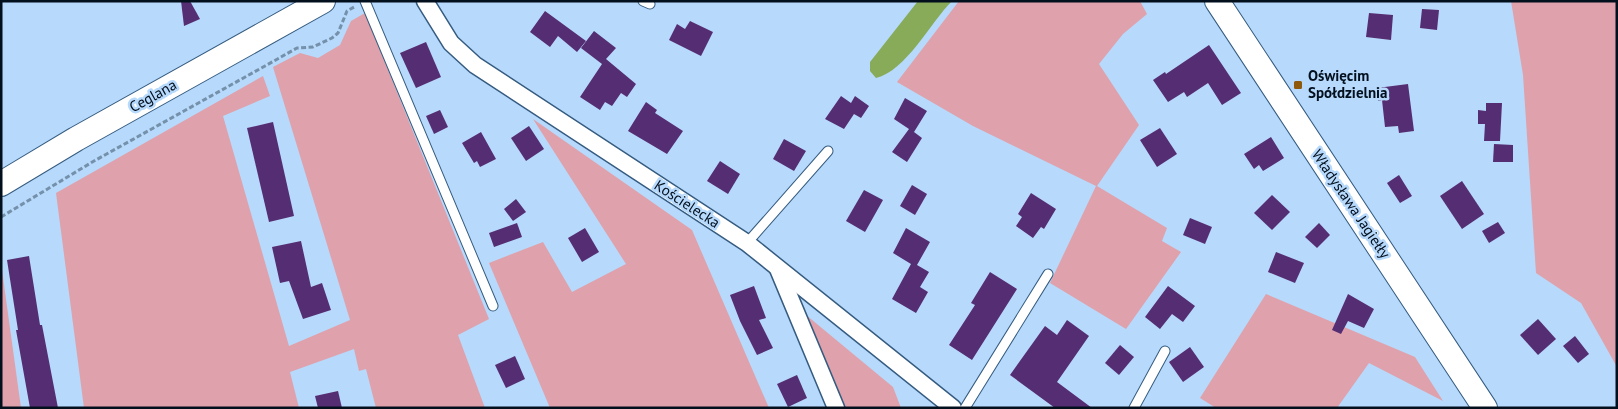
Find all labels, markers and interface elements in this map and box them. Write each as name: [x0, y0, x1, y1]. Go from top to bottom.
place label: Oświęcim Spółdzielnia: [1308, 66, 1388, 102]
street label: Ceglana: [126, 75, 180, 116]
marker: Oświęcim Spółdzielnia: [1292, 79, 1304, 91]
street label: Władysława Jagiełły: [1308, 146, 1395, 262]
street label: Kościelecka: [651, 175, 724, 232]

